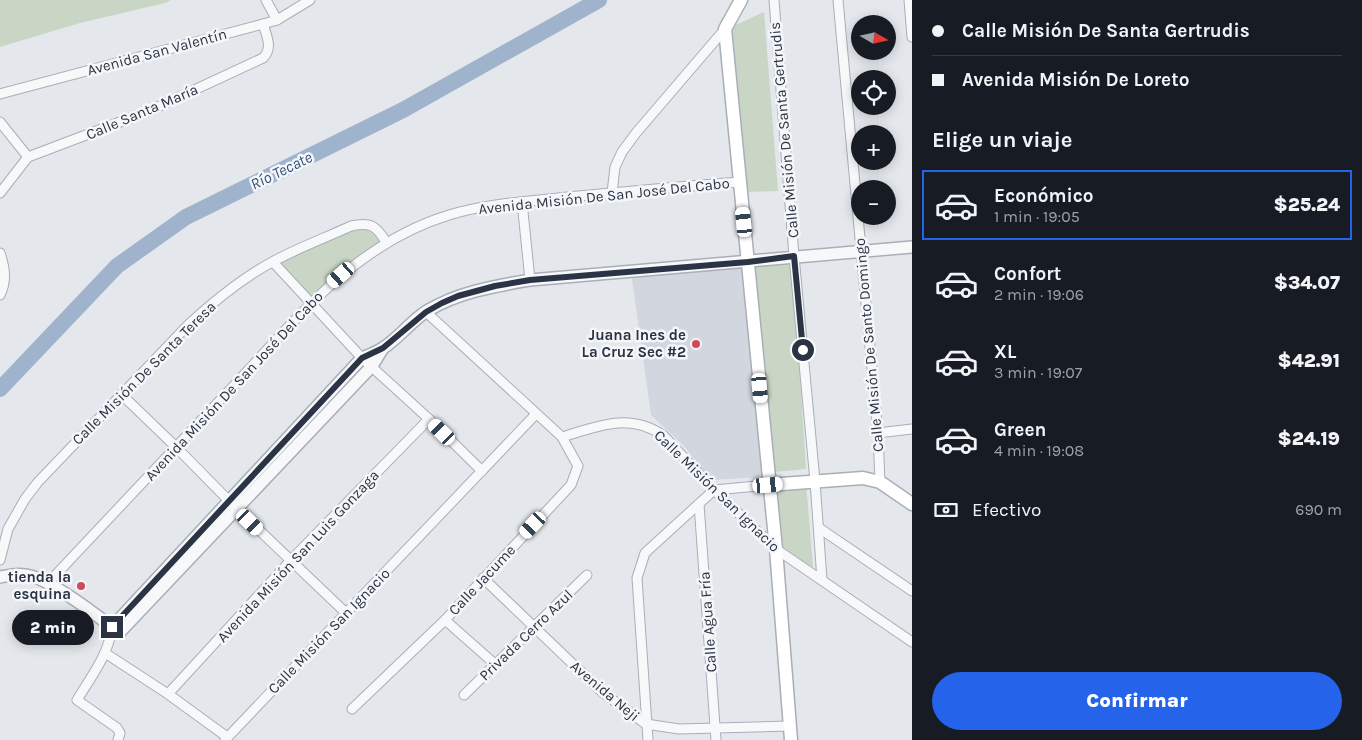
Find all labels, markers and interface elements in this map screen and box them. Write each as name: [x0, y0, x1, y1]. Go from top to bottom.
north arrow: [851, 15, 896, 60]
map controls: [851, 15, 896, 225]
text: Calle Misión De Santa Gertrudis: [962, 20, 1250, 42]
street label: Calle Misión De Santa Gertrudis: [766, 21, 802, 239]
street label: Avenida San Valentín: [85, 25, 229, 79]
text: Avenida Misión De Loreto: [962, 69, 1189, 91]
button: locate: [851, 70, 896, 115]
street label: Calle Santa María: [83, 80, 201, 144]
button: +: [851, 125, 896, 170]
text: Elige un viaje: [932, 127, 1072, 153]
water label: Río Tecate: [247, 147, 316, 194]
street label: Avenida Misión De San José Del Cabo: [477, 174, 731, 218]
button: −: [851, 180, 896, 225]
icon: car: [934, 183, 979, 228]
text: Económico: [994, 185, 1094, 207]
text: $25.24: [1273, 194, 1340, 216]
car: [734, 206, 753, 238]
text: 1 min · 19:05: [994, 207, 1080, 226]
street label: Calle Misión De Santo Domingo: [851, 237, 887, 453]
car: [324, 259, 357, 291]
icon: car: [934, 261, 979, 306]
text: Confort: [994, 263, 1061, 285]
text: $34.07: [1274, 272, 1340, 294]
text: 2 min · 19:06: [994, 285, 1084, 304]
street label: Avenida Misión De San José Del Cabo: [141, 288, 327, 484]
street label: Calle Misión De Santa Teresa: [68, 297, 220, 449]
place label: Juana Ines de La Cruz Sec #2: [582, 326, 686, 361]
marker: Juana Ines de La Cruz Sec #2: [690, 338, 702, 350]
route start: [792, 339, 814, 361]
icon: car: [934, 339, 979, 384]
text: XL: [994, 341, 1016, 363]
text: $42.91: [1277, 350, 1340, 372]
text: 3 min · 19:07: [994, 363, 1082, 382]
car: [751, 372, 768, 404]
car: [425, 416, 458, 448]
icon: car: [934, 417, 979, 462]
text: Green: [994, 419, 1046, 441]
street label: Calle Misión San Ignacio: [650, 426, 784, 556]
text: $24.19: [1277, 428, 1340, 450]
text: 4 min · 19:08: [994, 441, 1084, 460]
street label: Avenida Misión San Luis Gonzaga: [213, 466, 383, 646]
car: [752, 476, 783, 494]
icon: cash: [932, 496, 960, 524]
text: Efectivo: [972, 499, 1041, 521]
text: 690 m: [1295, 500, 1342, 519]
car: [233, 506, 266, 538]
car: [517, 509, 548, 541]
street label: Calle Jacume: [445, 541, 519, 619]
street label: Calle Misión San Ignacio: [264, 564, 394, 698]
place label: tienda la esquina: [8, 568, 71, 603]
street label: Calle Agua Fría: [695, 571, 721, 673]
marker: tienda la esquina: [75, 580, 87, 592]
street label: Privada Cerro Azul: [475, 586, 577, 684]
callout: 2 min: [12, 610, 94, 644]
route end: [101, 616, 123, 638]
text: 2 min: [30, 618, 76, 637]
street label: Avenida Neji: [567, 657, 643, 725]
button: Confirmar: [932, 672, 1342, 730]

